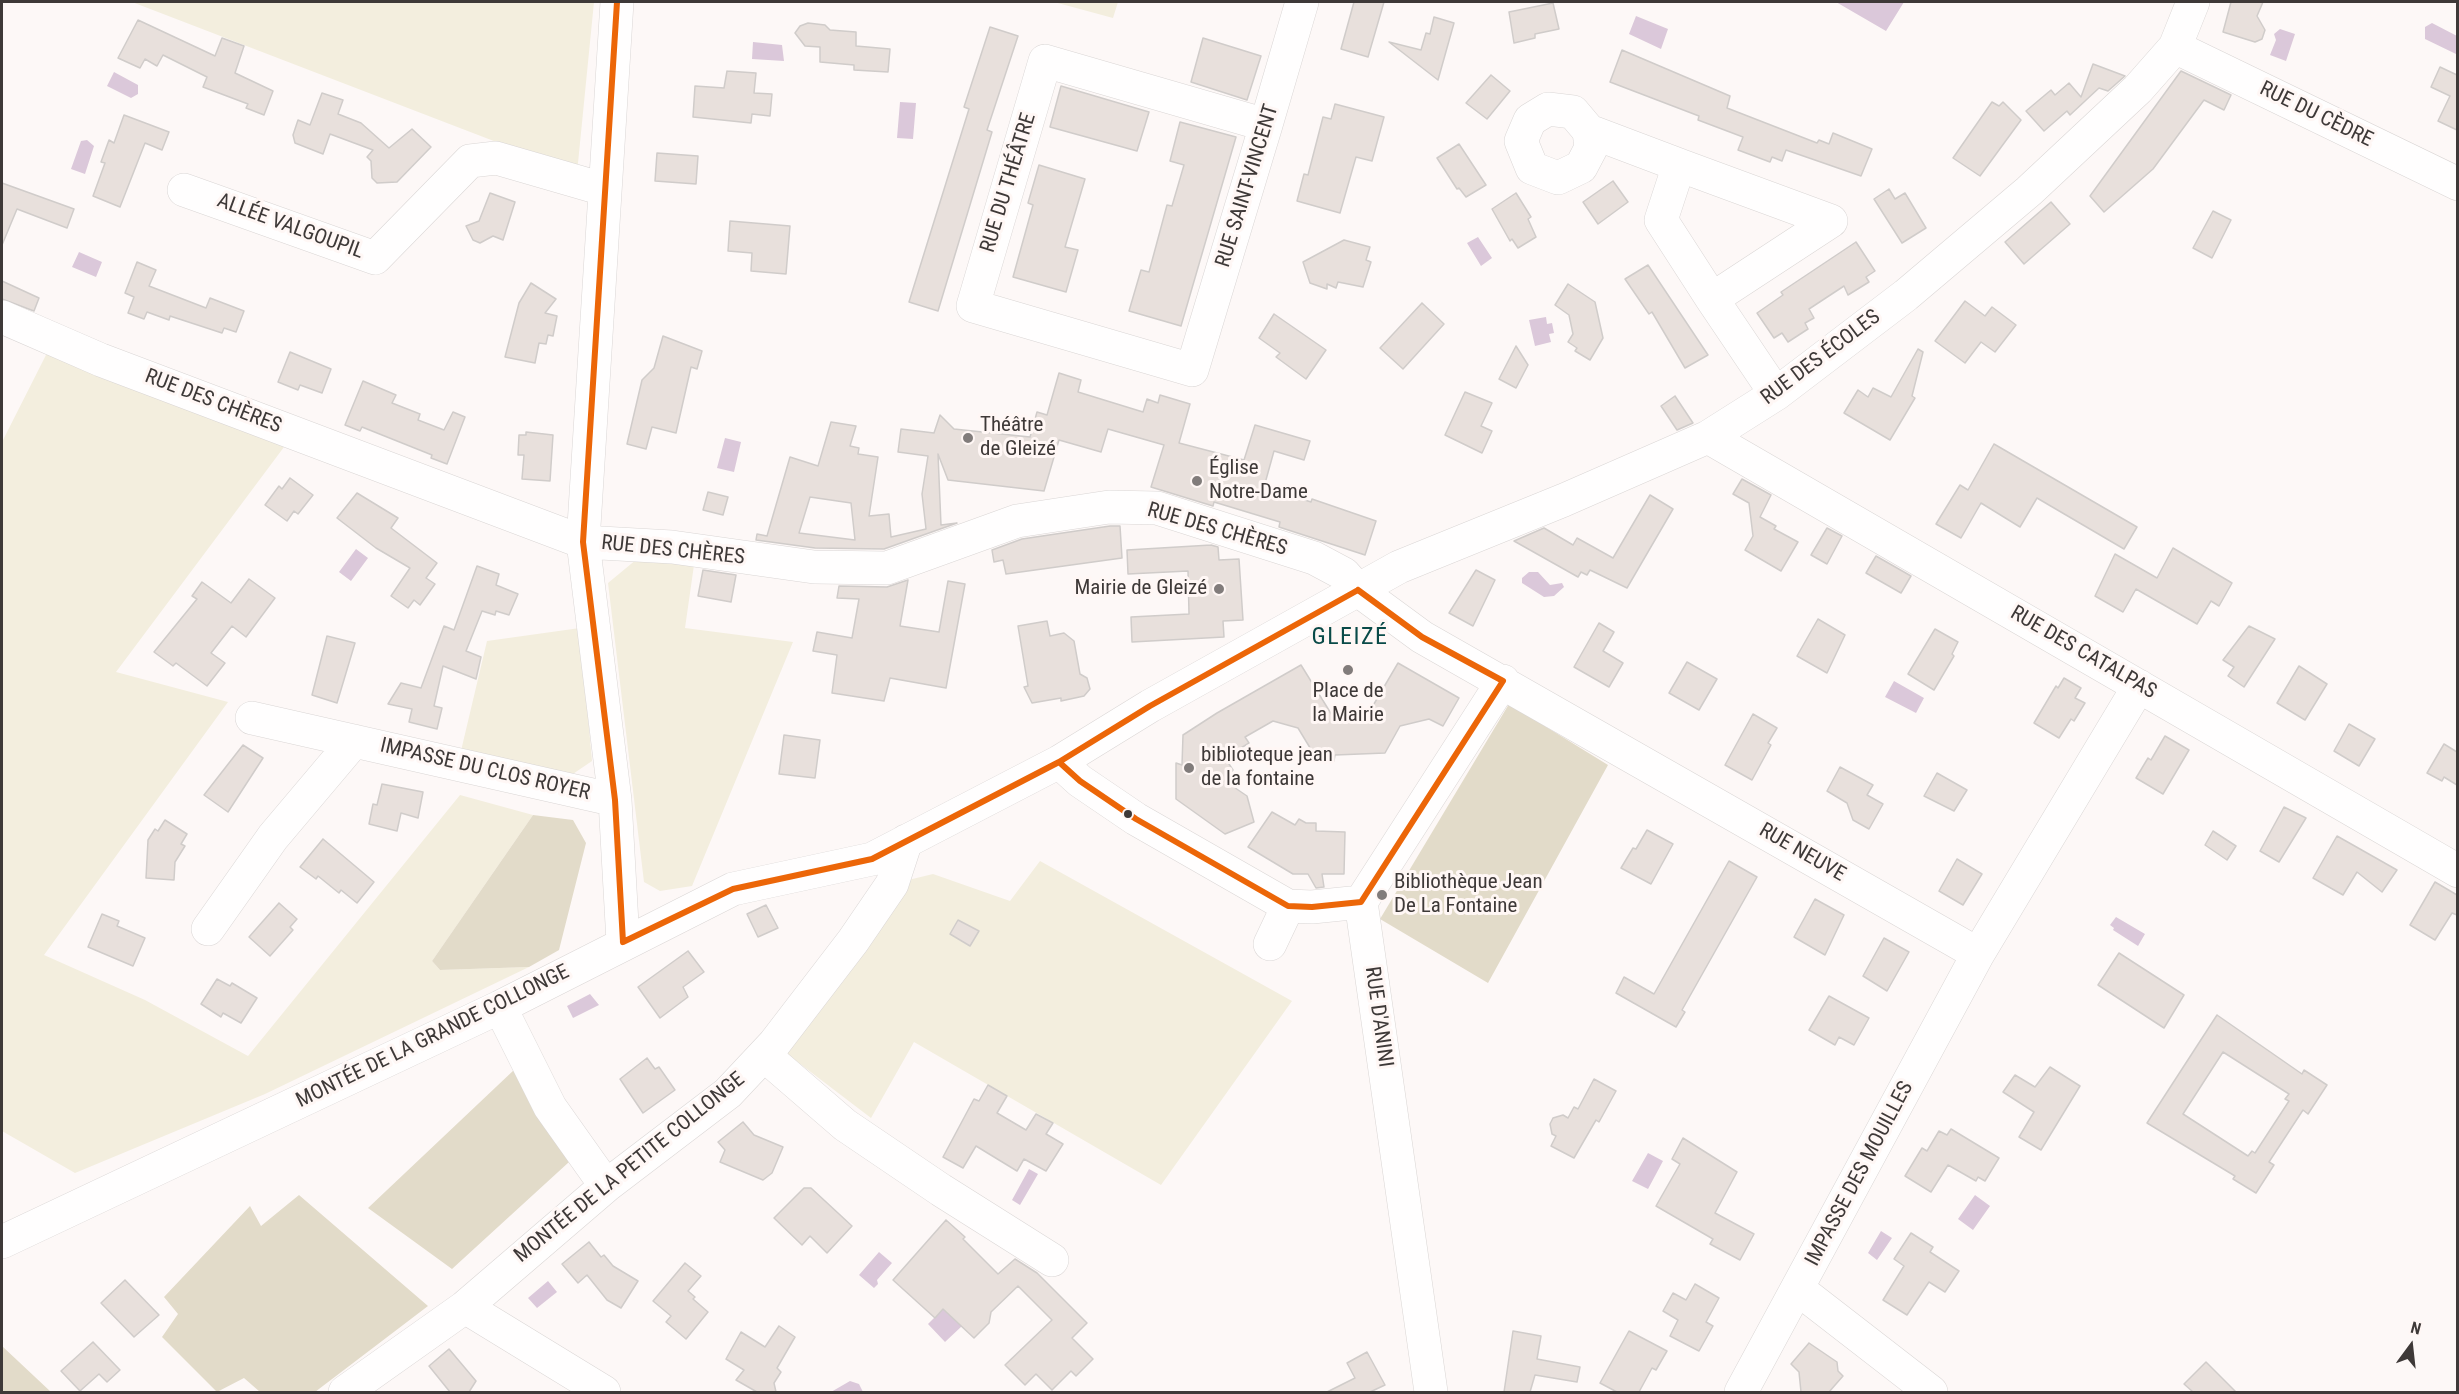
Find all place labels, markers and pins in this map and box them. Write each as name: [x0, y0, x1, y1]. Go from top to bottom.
place label: Théâtre de Gleizé: [980, 413, 1056, 463]
marker: Théâtre de Gleizé: [961, 431, 975, 445]
place label: Église Notre-Dame: [1209, 456, 1308, 506]
marker: Église Notre-Dame: [1190, 474, 1204, 488]
place label: Mairie de Gleizé: [1075, 576, 1207, 602]
marker: Mairie de Gleizé: [1212, 582, 1226, 596]
marker: Place de la Mairie: [1341, 663, 1355, 677]
place label: Place de la Mairie: [1312, 679, 1384, 729]
place label: biblioteque jean de la fontaine: [1201, 743, 1333, 793]
marker: biblioteque jean de la fontaine: [1182, 761, 1196, 775]
unlabelled marker: [1122, 808, 1134, 820]
place label: Bibliothèque Jean De La Fontaine: [1394, 870, 1543, 920]
marker: Bibliothèque Jean De La Fontaine: [1375, 888, 1389, 902]

